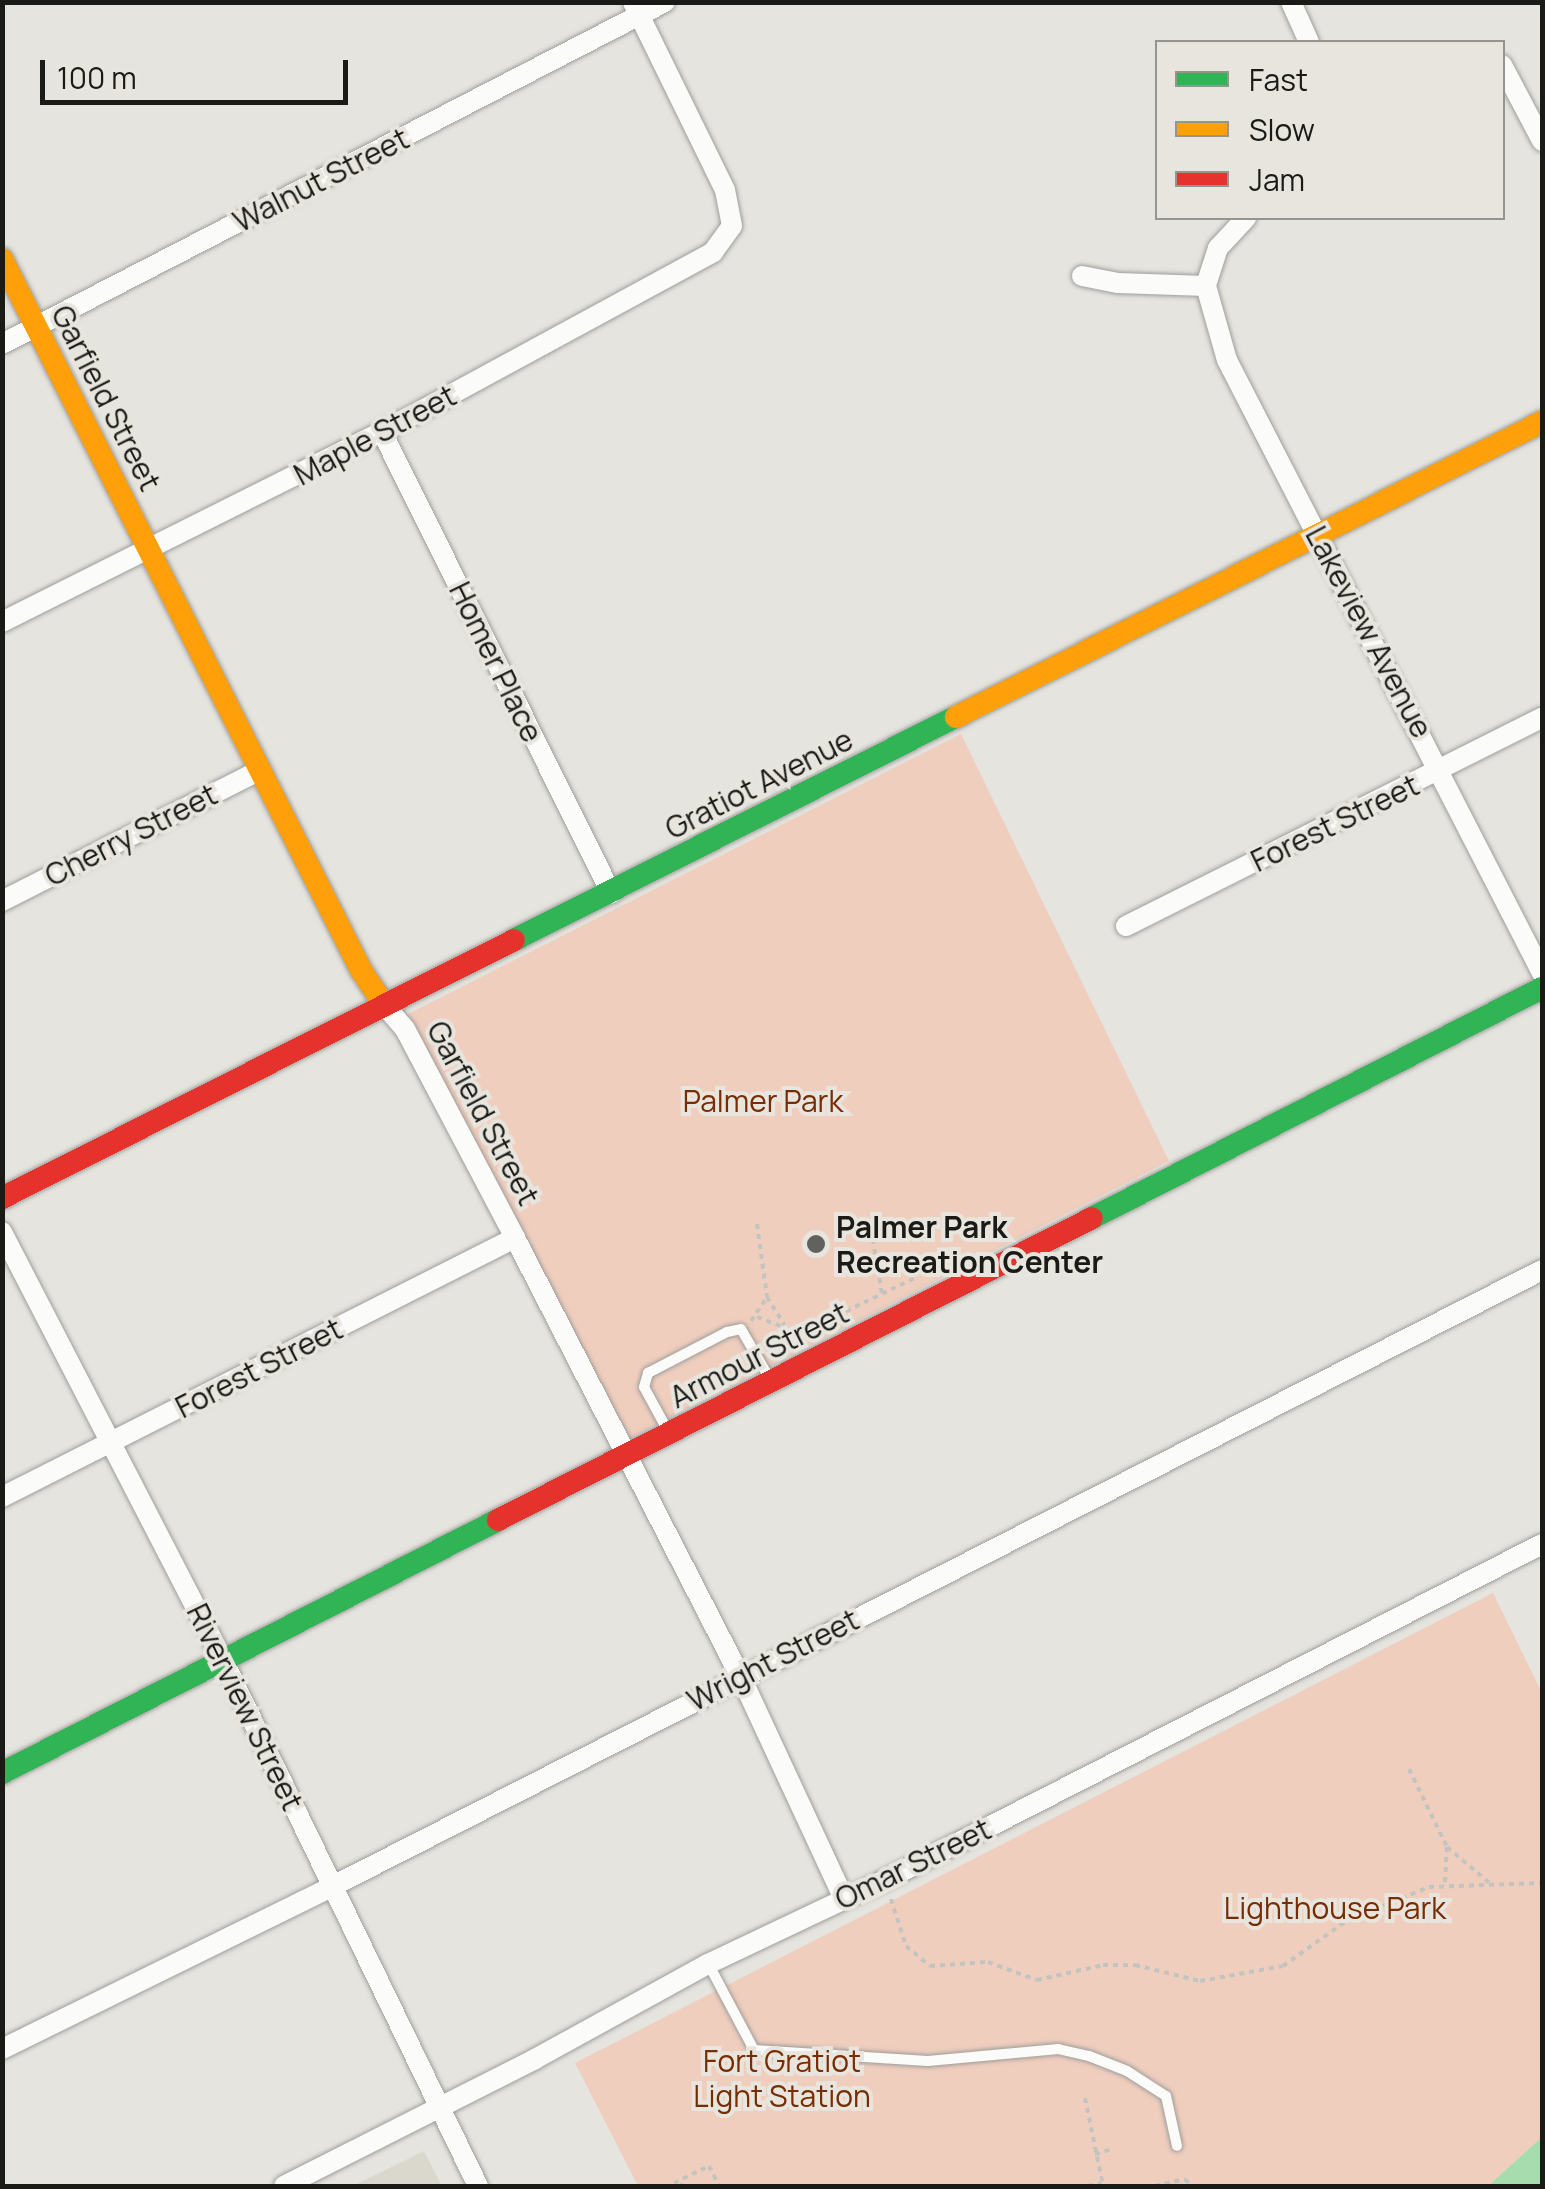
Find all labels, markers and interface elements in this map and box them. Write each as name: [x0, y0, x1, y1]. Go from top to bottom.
scale bar: [45, 40, 352, 102]
legend: [1155, 40, 1505, 220]
text: 100 m: [57, 57, 137, 98]
text: Fast: [1249, 59, 1308, 100]
text: Slow: [1249, 109, 1315, 150]
street label: Walnut Street: [227, 120, 415, 240]
text: Jam: [1249, 159, 1305, 200]
street label: Garfield Street: [44, 299, 168, 497]
street label: Maple Street: [288, 377, 462, 493]
street label: Lakeview Avenue: [1298, 520, 1440, 744]
street label: Homer Place: [442, 576, 550, 748]
street label: Gratiot Avenue: [659, 721, 859, 847]
street label: Forest Street: [1245, 767, 1425, 879]
street label: Cherry Street: [39, 776, 223, 894]
street label: Garfield Street: [419, 1015, 547, 1211]
park label: Palmer Park: [683, 1083, 843, 1119]
place label: Palmer Park Recreation Center: [836, 1209, 1103, 1280]
marker: Palmer Park Recreation Center: [805, 1233, 827, 1255]
street label: Armour Street: [664, 1295, 854, 1415]
street label: Forest Street: [170, 1311, 348, 1425]
street label: Riverview Street: [179, 1598, 311, 1816]
street label: Wright Street: [681, 1601, 865, 1719]
street label: Omar Street: [829, 1811, 997, 1917]
park label: Lighthouse Park: [1224, 1890, 1446, 1926]
park label: Fort Gratiot Light Station: [693, 2043, 871, 2114]

